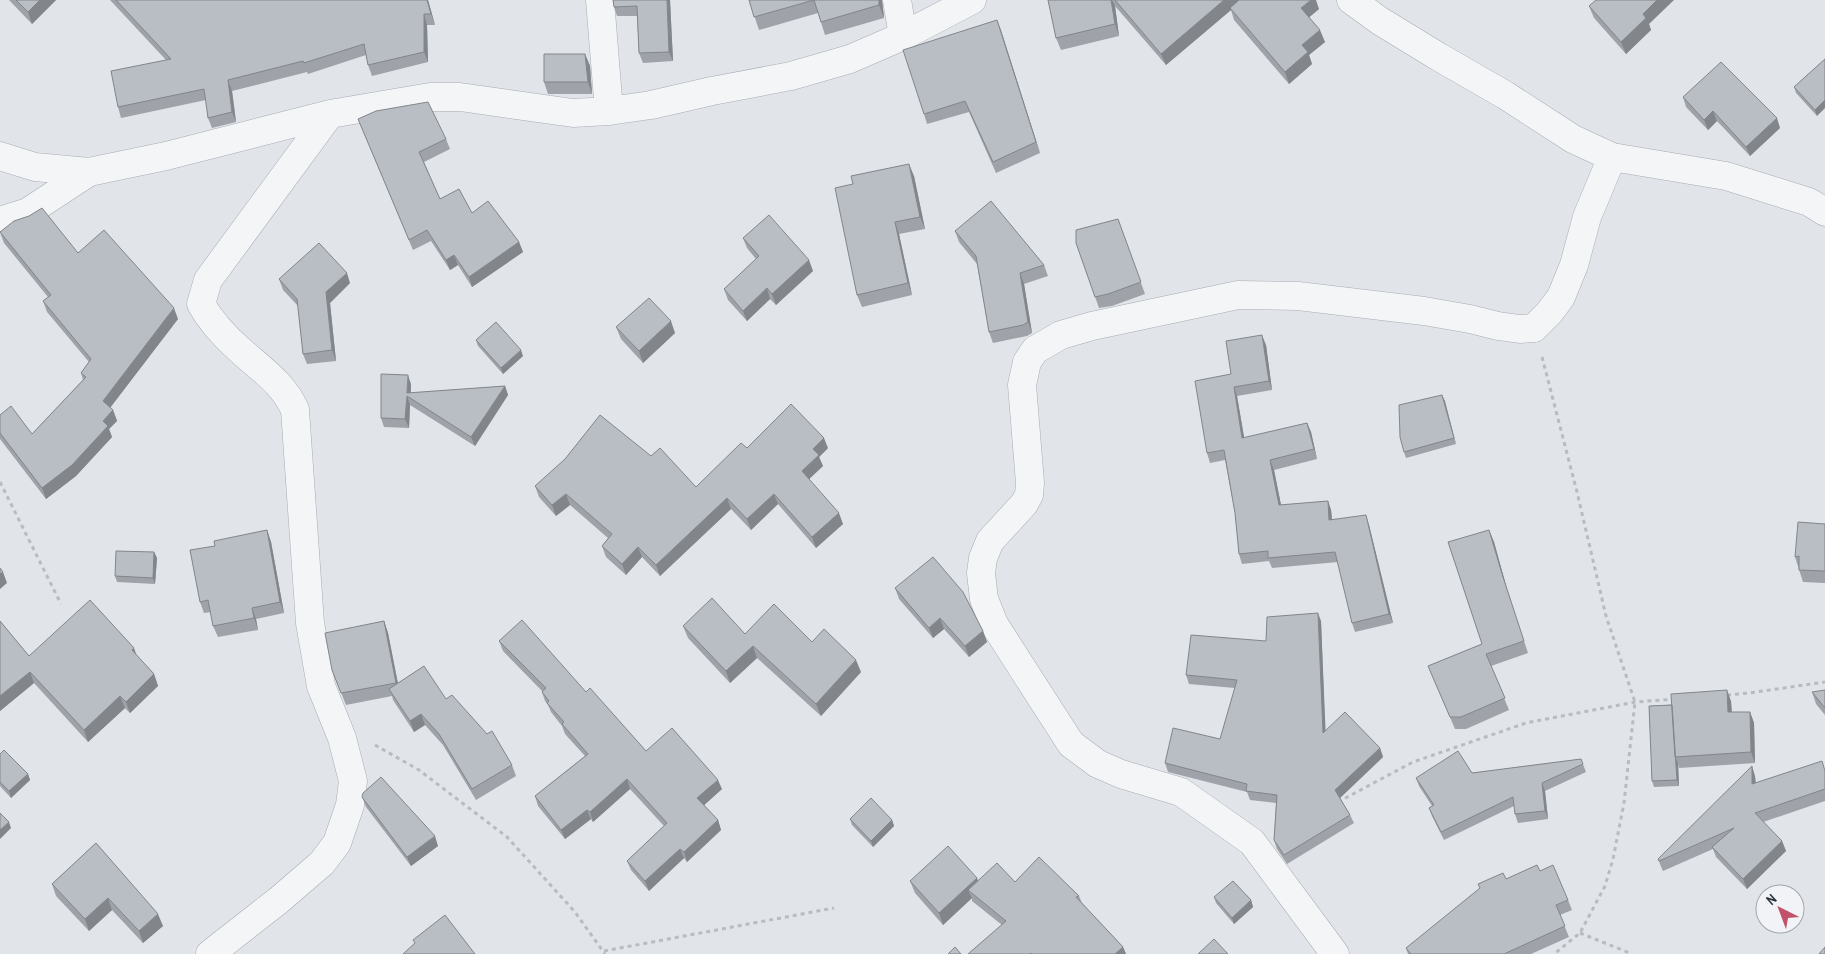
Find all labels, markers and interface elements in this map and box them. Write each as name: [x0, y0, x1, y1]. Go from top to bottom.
north arrow: [1755, 884, 1805, 934]
text: N: [1762, 890, 1780, 909]

